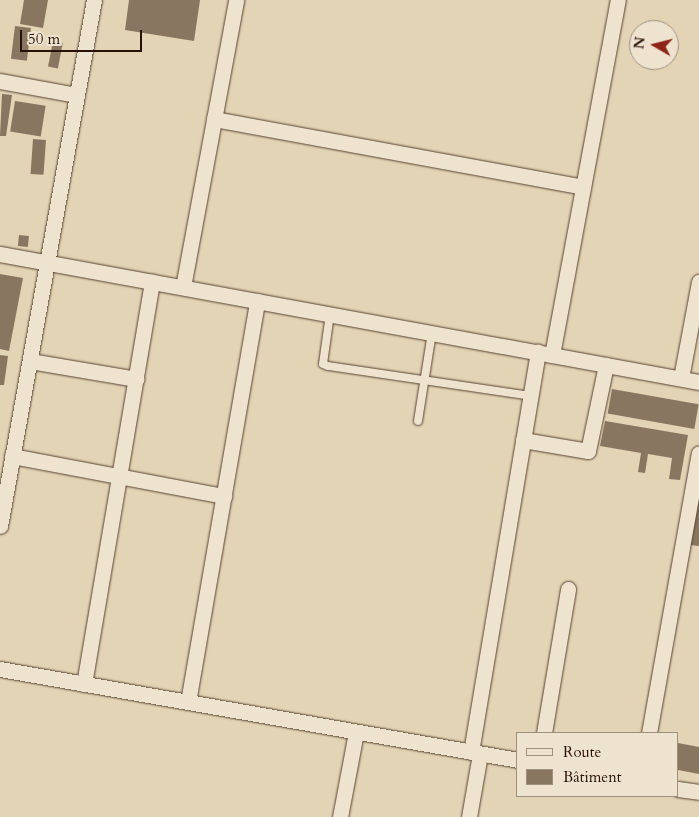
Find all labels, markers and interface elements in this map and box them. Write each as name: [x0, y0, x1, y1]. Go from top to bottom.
scale bar: [22, 20, 145, 52]
north arrow: [629, 20, 679, 70]
text: 50 m: [28, 29, 60, 49]
text: N: [629, 36, 650, 50]
legend: [516, 732, 679, 797]
text: Route: [563, 742, 601, 762]
text: Bâtiment: [563, 767, 621, 787]

